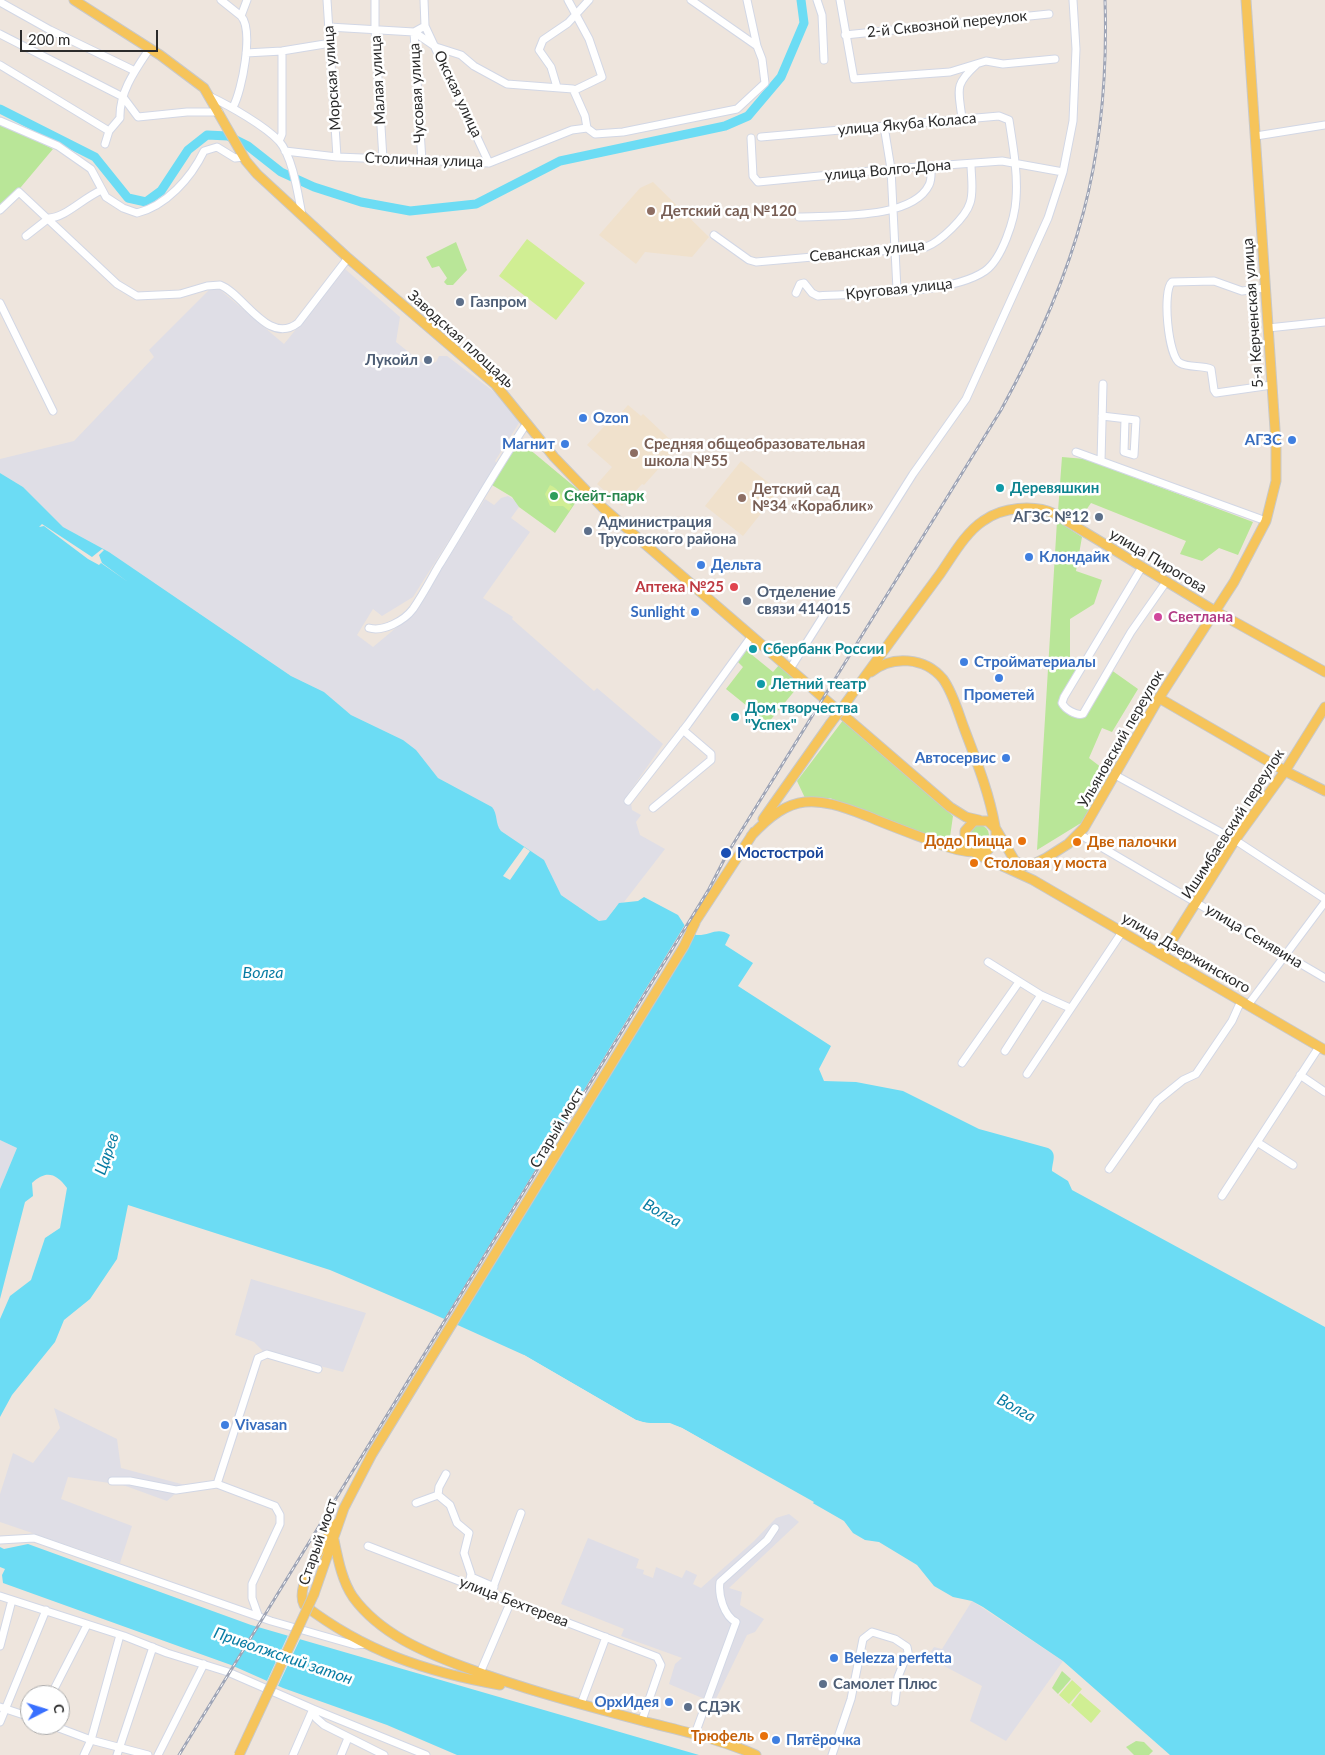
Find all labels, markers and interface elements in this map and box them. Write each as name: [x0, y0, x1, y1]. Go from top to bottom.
street label: 2-й Сквозной переулок: [866, 7, 1028, 41]
scale bar: [22, 20, 160, 52]
street label: Морская улица: [319, 25, 345, 131]
text: 200 m: [28, 30, 70, 48]
street label: Малая улица: [367, 35, 389, 125]
street label: Чусовая улица: [405, 43, 429, 143]
street label: Окская улица: [430, 48, 486, 140]
street label: улица Якуба Коласа: [837, 109, 977, 139]
street label: Столичная улица: [364, 149, 484, 171]
street label: улица Волго-Дона: [824, 156, 952, 184]
place label: Детский сад №120: [661, 202, 796, 220]
marker: Детский сад №120: [645, 205, 657, 217]
street label: Севанская улица: [809, 236, 925, 266]
street label: 5-я Керченская улица: [1239, 238, 1267, 388]
street label: Круговая улица: [845, 274, 953, 304]
street label: Заводская площадь: [404, 286, 518, 392]
place label: Газпром: [470, 293, 527, 311]
marker: Газпром: [454, 296, 466, 308]
place label: Лукойл: [365, 351, 418, 369]
marker: Лукойл: [422, 354, 434, 366]
place label: Ozon: [593, 409, 629, 427]
marker: Ozon: [577, 412, 589, 424]
place label: АГЗС: [1245, 431, 1282, 449]
marker: АГЗС: [1286, 434, 1298, 446]
place label: Магнит: [502, 435, 555, 453]
place label: Средняя общеобразовательная школа №55: [644, 435, 865, 470]
marker: Магнит: [559, 438, 571, 450]
marker: Средняя общеобразовательная школа №55: [628, 447, 640, 459]
place label: Деревяшкин: [1010, 479, 1099, 497]
place label: Детский сад №34 «Кораблик»: [752, 480, 873, 515]
marker: Деревяшкин: [994, 482, 1006, 494]
place label: Скейт-парк: [564, 487, 644, 505]
marker: Скейт-парк: [548, 490, 560, 502]
marker: Детский сад №34 «Кораблик»: [736, 492, 748, 504]
place label: АГЗС №12: [1013, 508, 1089, 526]
marker: АГЗС №12: [1093, 511, 1105, 523]
place label: Администрация Трусовского района: [598, 513, 736, 548]
marker: Администрация Трусовского района: [582, 525, 594, 537]
street label: улица Пирогова: [1106, 525, 1210, 597]
place label: Клондайк: [1039, 548, 1110, 566]
marker: Клондайк: [1023, 551, 1035, 563]
place label: Дельта: [711, 556, 761, 574]
marker: Дельта: [695, 559, 707, 571]
place label: Аптека №25: [635, 578, 724, 596]
marker: Аптека №25: [728, 581, 740, 593]
place label: Отделение связи 414015: [757, 583, 851, 618]
marker: Отделение связи 414015: [741, 595, 753, 607]
place label: Sunlight: [631, 603, 685, 621]
marker: Sunlight: [689, 606, 701, 618]
place label: Светлана: [1168, 608, 1233, 626]
marker: Светлана: [1152, 611, 1164, 623]
place label: Сбербанк России: [763, 640, 884, 658]
marker: Сбербанк России: [747, 643, 759, 655]
place label: Стройматериалы: [974, 653, 1096, 671]
marker: Стройматериалы: [958, 656, 970, 668]
street label: Ульяновский переулок: [1074, 667, 1168, 811]
marker: Прометей: [993, 672, 1005, 684]
place label: Летний театр: [771, 675, 866, 693]
marker: Летний театр: [755, 678, 767, 690]
place label: Прометей: [963, 686, 1035, 704]
place label: Дом творчества "Успех": [745, 699, 858, 734]
marker: Дом творчества "Успех": [729, 711, 741, 723]
street label: Ишимбаевский переулок: [1178, 746, 1288, 902]
place label: Автосервис: [915, 749, 996, 767]
marker: Автосервис: [1000, 752, 1012, 764]
place label: Додо Пицца: [924, 832, 1012, 850]
place label: Две палочки: [1087, 833, 1177, 851]
marker: Додо Пицца: [1016, 835, 1028, 847]
marker: Две палочки: [1071, 836, 1083, 848]
place label: Мостострой: [737, 844, 824, 862]
marker: Мостострой: [719, 846, 733, 860]
place label: Столовая у моста: [984, 854, 1107, 872]
marker: Столовая у моста: [968, 857, 980, 869]
street label: улица Сенявина: [1202, 900, 1306, 972]
street label: улица Дзержинского: [1118, 909, 1254, 997]
water label: Волга: [243, 963, 283, 983]
street label: Старый мост: [526, 1085, 588, 1171]
water label: Царев: [91, 1130, 123, 1178]
water label: Волга: [640, 1195, 684, 1231]
water label: Волга: [994, 1390, 1038, 1426]
place label: Vivasan: [235, 1416, 287, 1434]
marker: Vivasan: [219, 1419, 231, 1431]
street label: Старый мост: [295, 1496, 341, 1588]
street label: улица Бехтерева: [457, 1573, 571, 1631]
water label: Приволжский затон: [211, 1623, 355, 1689]
place label: Belezza perfetta: [844, 1649, 952, 1667]
marker: Belezza perfetta: [828, 1652, 840, 1664]
place label: Самолет Плюс: [833, 1675, 937, 1693]
marker: Самолет Плюс: [817, 1678, 829, 1690]
north arrow: [20, 1685, 70, 1735]
place label: ОрхИдея: [595, 1693, 659, 1711]
marker: ОрхИдея: [663, 1696, 675, 1708]
place label: СДЭК: [698, 1698, 741, 1716]
marker: СДЭК: [682, 1701, 694, 1713]
text: С: [51, 1703, 68, 1714]
place label: Трюфель: [691, 1727, 754, 1745]
marker: Трюфель: [758, 1730, 770, 1742]
place label: Пятёрочка: [786, 1731, 861, 1749]
marker: Пятёрочка: [770, 1734, 782, 1746]

